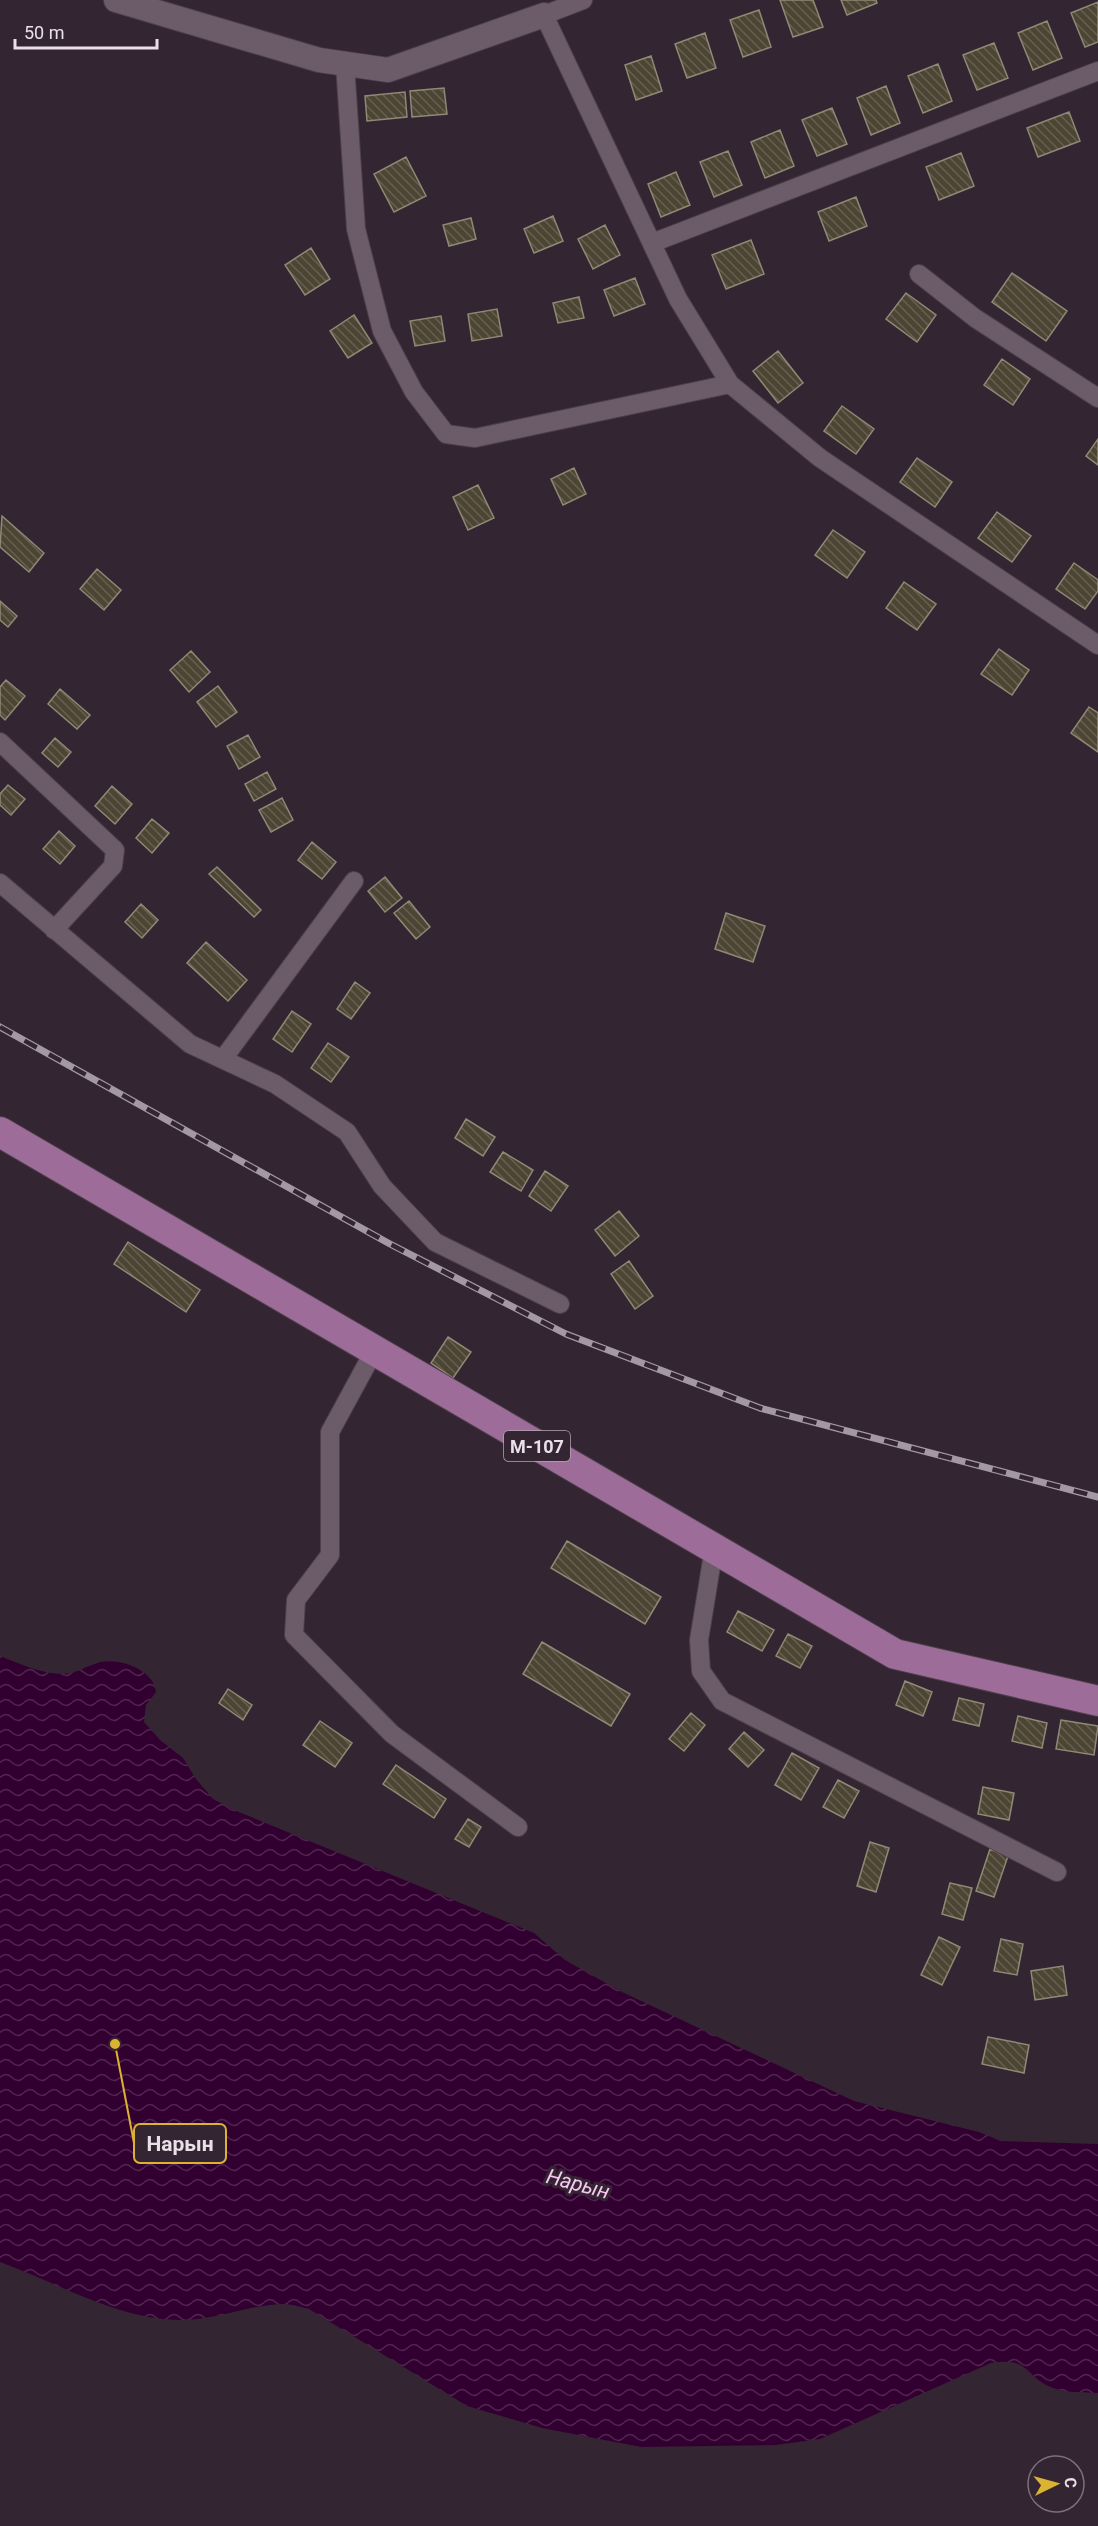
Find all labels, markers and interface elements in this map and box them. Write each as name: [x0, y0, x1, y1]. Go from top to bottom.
scale bar: [15, 12, 158, 50]
text: 50 m: [24, 22, 64, 43]
road number: М-107: [504, 1431, 570, 1461]
callout: Нарын: [134, 2124, 226, 2163]
text: Нарын: [146, 2132, 214, 2156]
water label: Нарын: [544, 2164, 613, 2204]
north arrow: [1026, 2454, 1086, 2514]
text: С: [1061, 2477, 1080, 2489]

